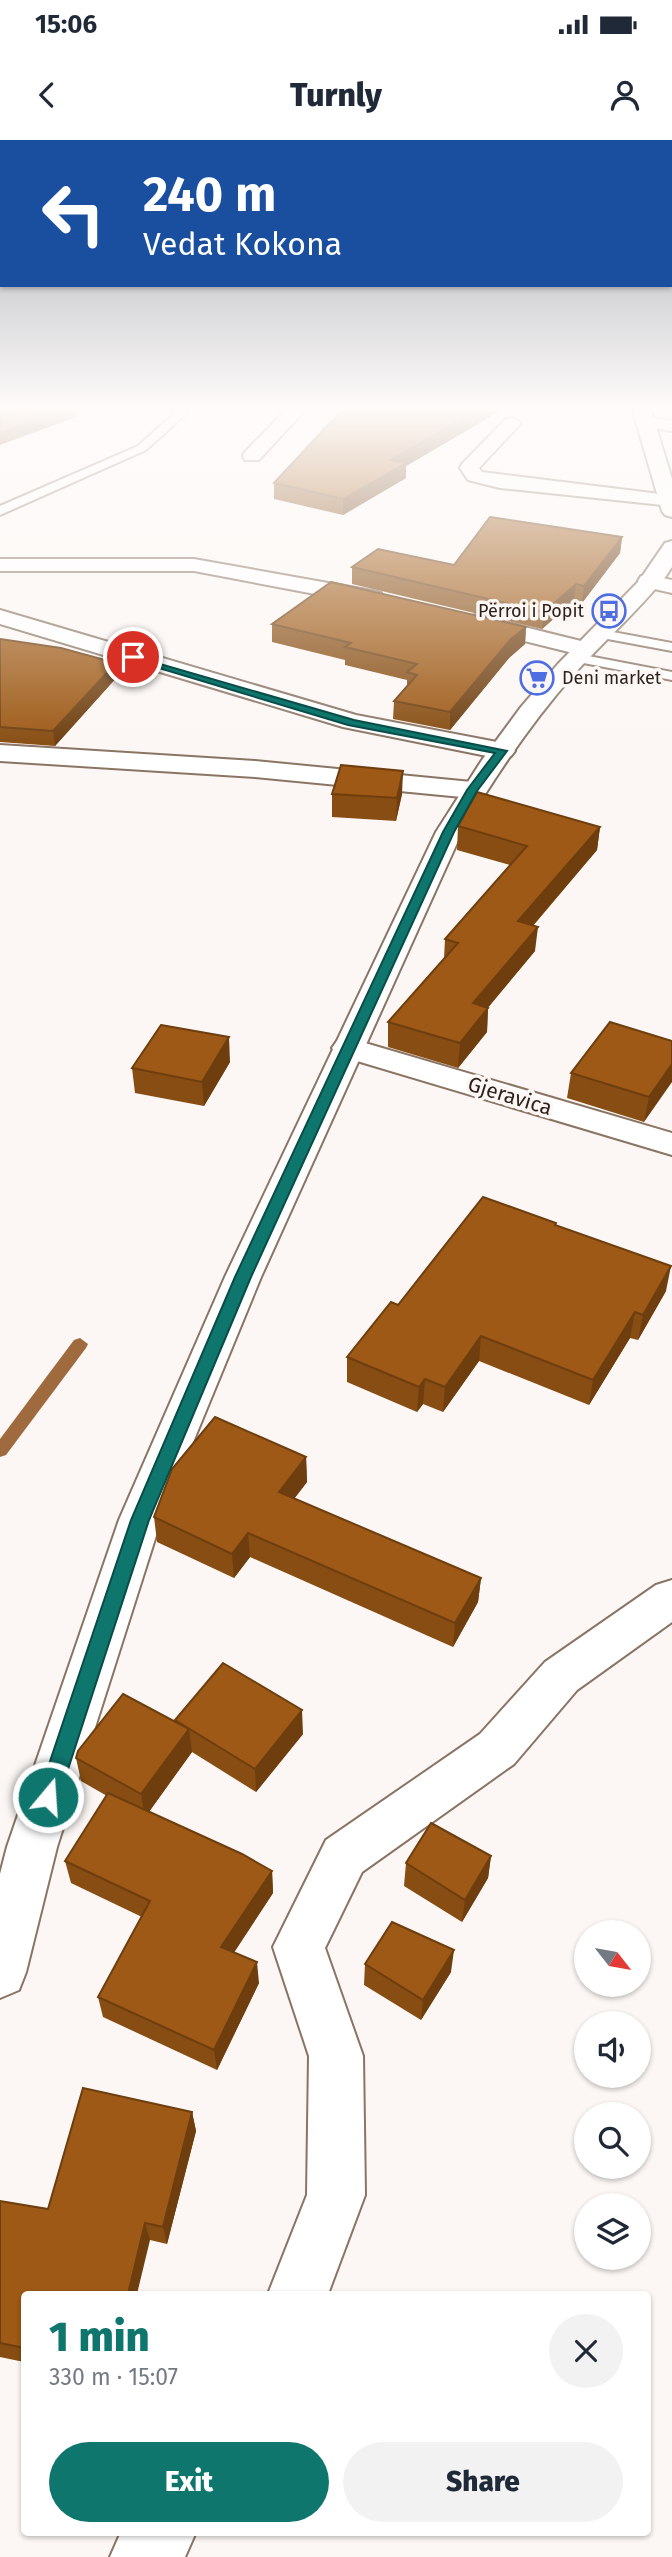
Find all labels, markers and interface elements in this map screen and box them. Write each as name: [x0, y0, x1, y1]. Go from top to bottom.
text: 15:06: [35, 9, 97, 40]
icon: back: [28, 76, 66, 114]
text: Turnly: [290, 76, 382, 114]
icon: person: [606, 76, 644, 114]
text: 240 m: [143, 165, 276, 224]
icon: left: [28, 168, 119, 259]
text: Vedat Kokona: [143, 225, 342, 263]
bus stop icon: Përroi i Popit: [590, 592, 628, 630]
place label: Përroi i Popit: [478, 600, 585, 622]
pin: [103, 627, 163, 687]
icon: arrive: [114, 638, 152, 676]
supermarket icon: Deni market: [518, 659, 556, 697]
place label: Deni market: [562, 667, 662, 689]
street label: Gjeravica: [465, 1071, 555, 1121]
position arrow: [11.0, 1760, 85.0, 1834]
north arrow: [574, 1920, 651, 1997]
map controls: [574, 1920, 651, 2270]
button: sound: [574, 2011, 651, 2088]
button: search: [574, 2102, 651, 2179]
button: layers: [574, 2193, 651, 2270]
text: 1 min: [49, 2312, 150, 2362]
button: close: [549, 2314, 623, 2388]
text: 330 m · 15:07: [49, 2363, 178, 2391]
button: Exit: [49, 2442, 329, 2522]
button: Share: [343, 2442, 623, 2522]

